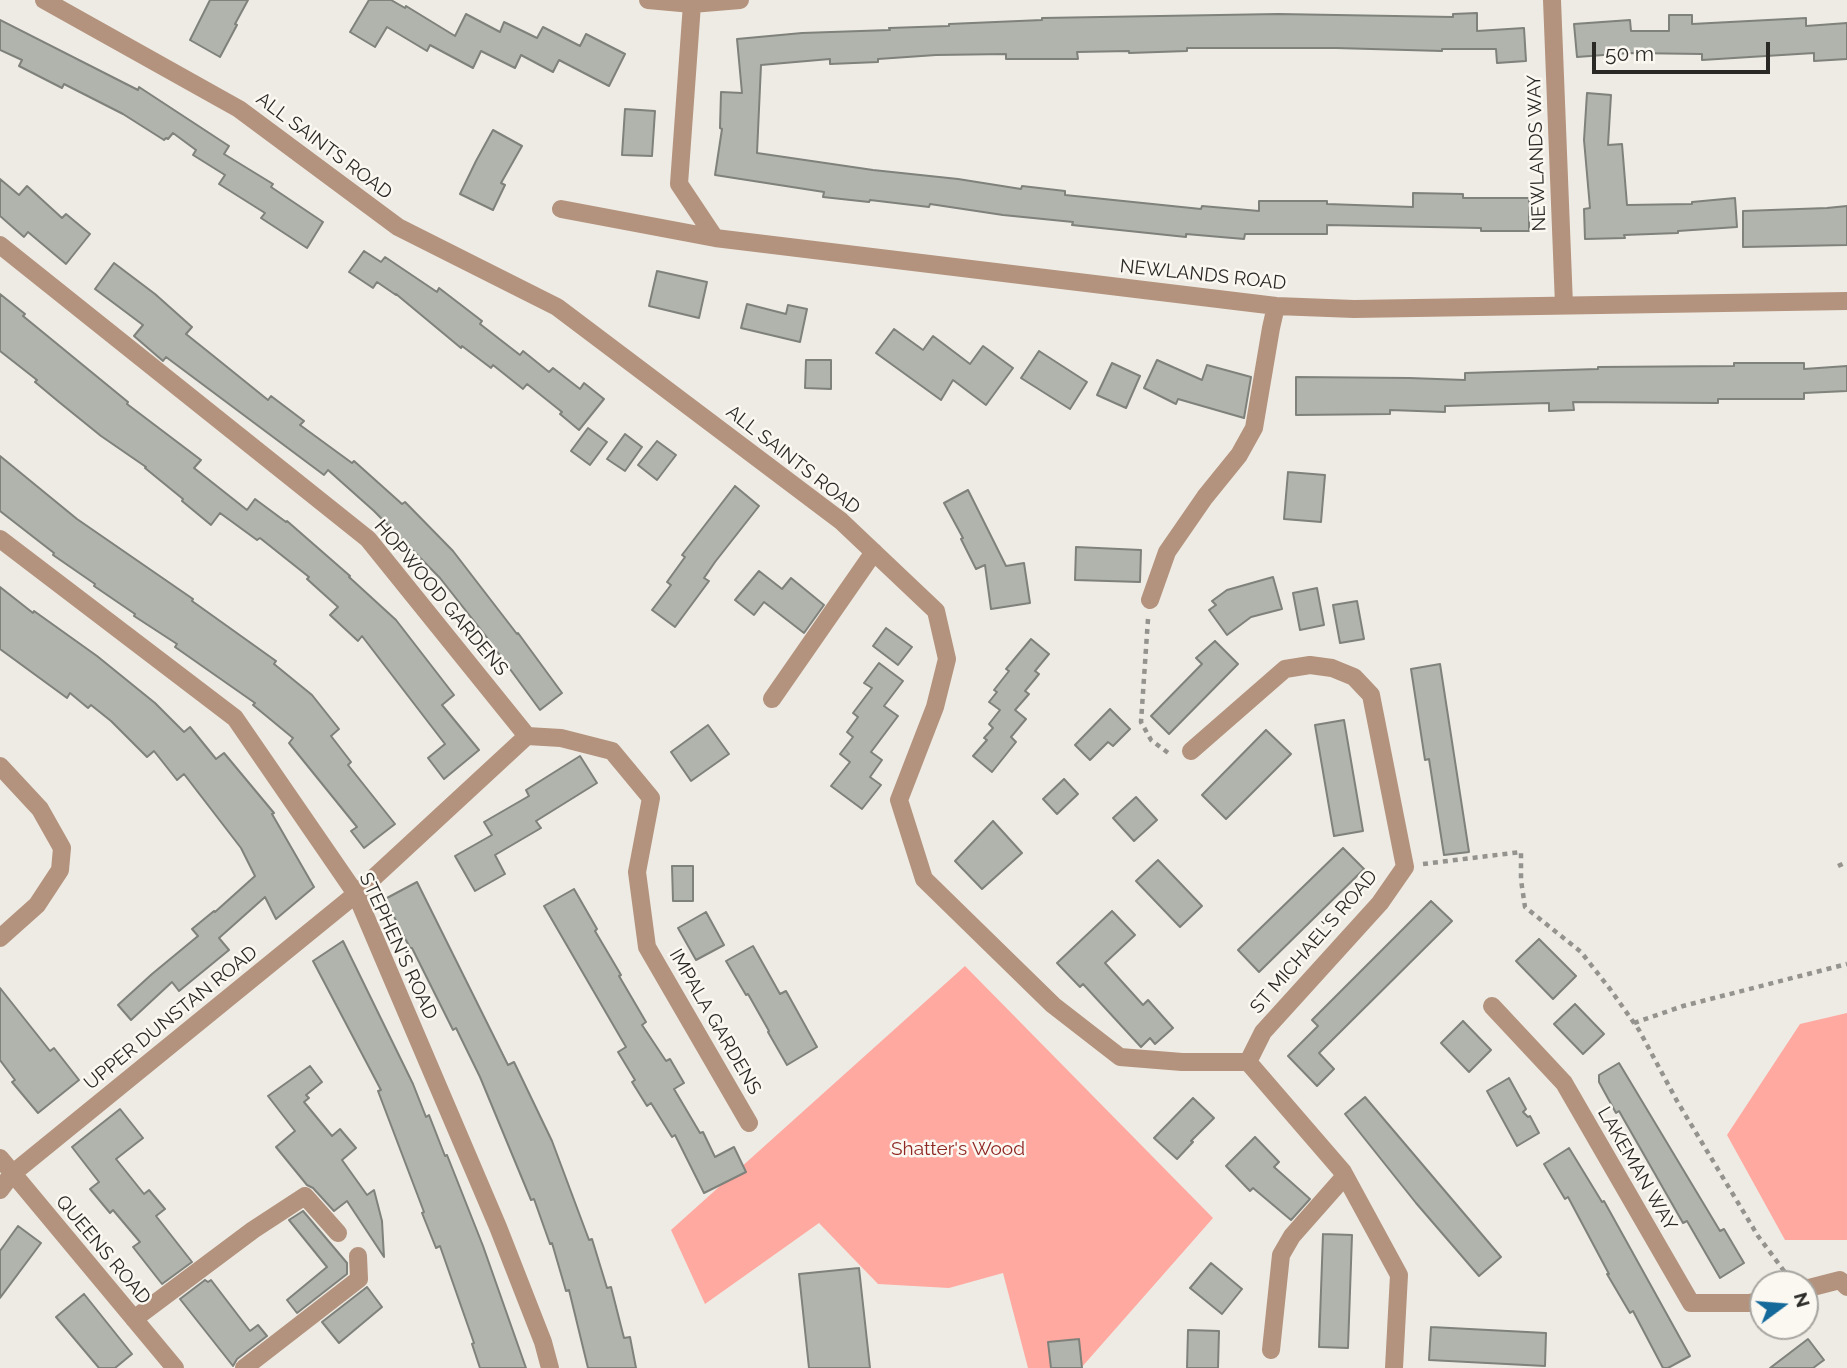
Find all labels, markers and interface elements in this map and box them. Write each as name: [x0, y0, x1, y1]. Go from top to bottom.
scale bar: [1595, 28, 1773, 72]
text: 50 m: [1605, 41, 1654, 66]
street label: NEWLANDS WAY: [1523, 74, 1551, 232]
street label: ALL SAINTS ROAD: [252, 88, 396, 204]
street label: NEWLANDS ROAD: [1119, 255, 1287, 295]
street label: ALL SAINTS ROAD: [721, 401, 865, 519]
street label: HOPWOOD GARDENS: [369, 515, 513, 681]
street label: ST MICHAEL'S ROAD: [1245, 866, 1383, 1018]
street label: STEPHEN'S ROAD: [354, 869, 442, 1023]
street label: UPPER DUNSTAN ROAD: [80, 941, 262, 1095]
street label: IMPALA GARDENS: [664, 945, 766, 1099]
street label: LAKEMAN WAY: [1592, 1103, 1682, 1235]
park label: Shatter's Wood: [891, 1138, 1025, 1160]
street label: QUEENS ROAD: [51, 1191, 155, 1309]
north arrow: [1749, 1270, 1819, 1340]
text: N: [1790, 1290, 1815, 1310]

